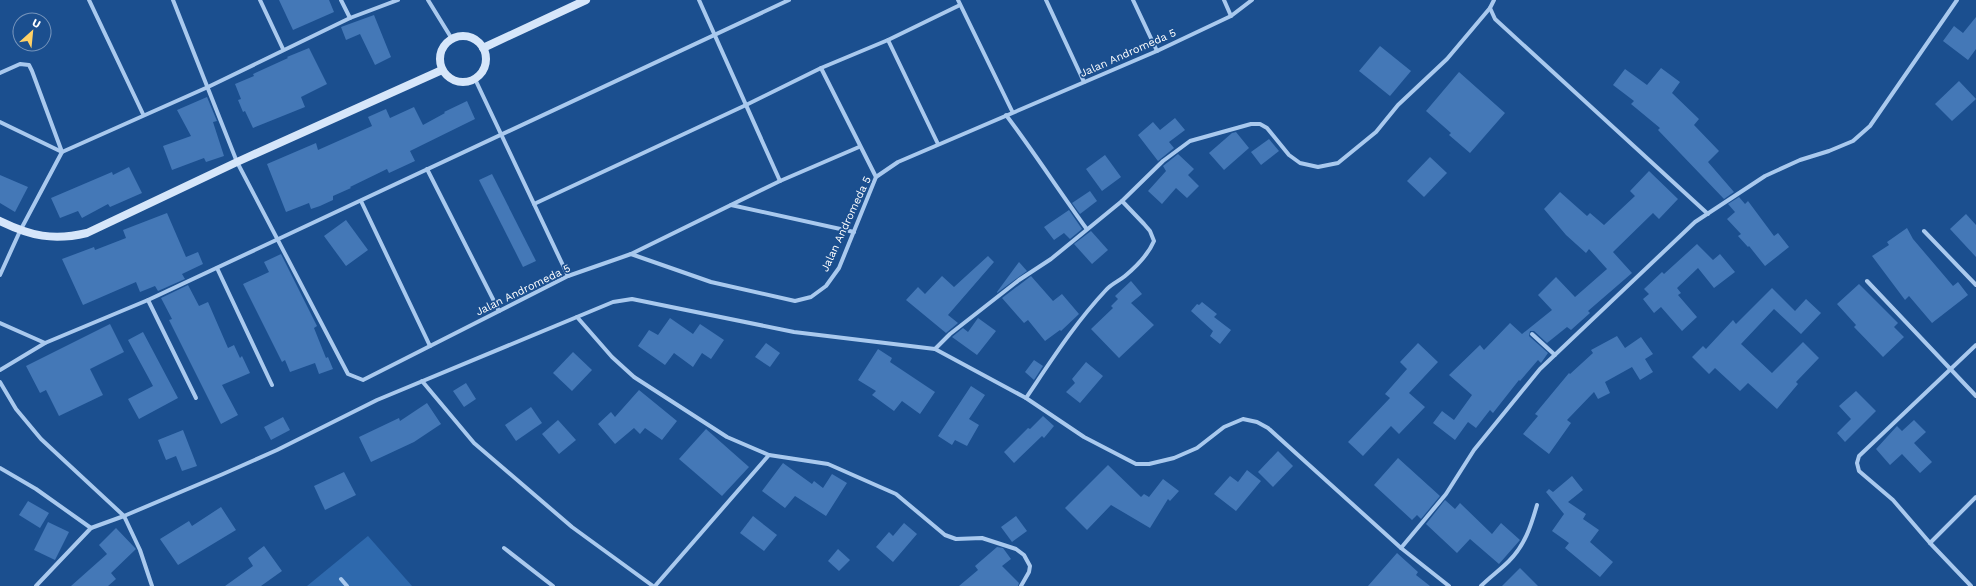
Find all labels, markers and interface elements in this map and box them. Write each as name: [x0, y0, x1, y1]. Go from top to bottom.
north arrow: [12, 12, 52, 52]
text: U: [30, 16, 43, 31]
street label: Jalan Andromeda 5: [1078, 26, 1178, 80]
street label: Jalan Andromeda 5: [818, 174, 874, 274]
street label: Jalan Andromeda 5: [474, 261, 572, 319]

